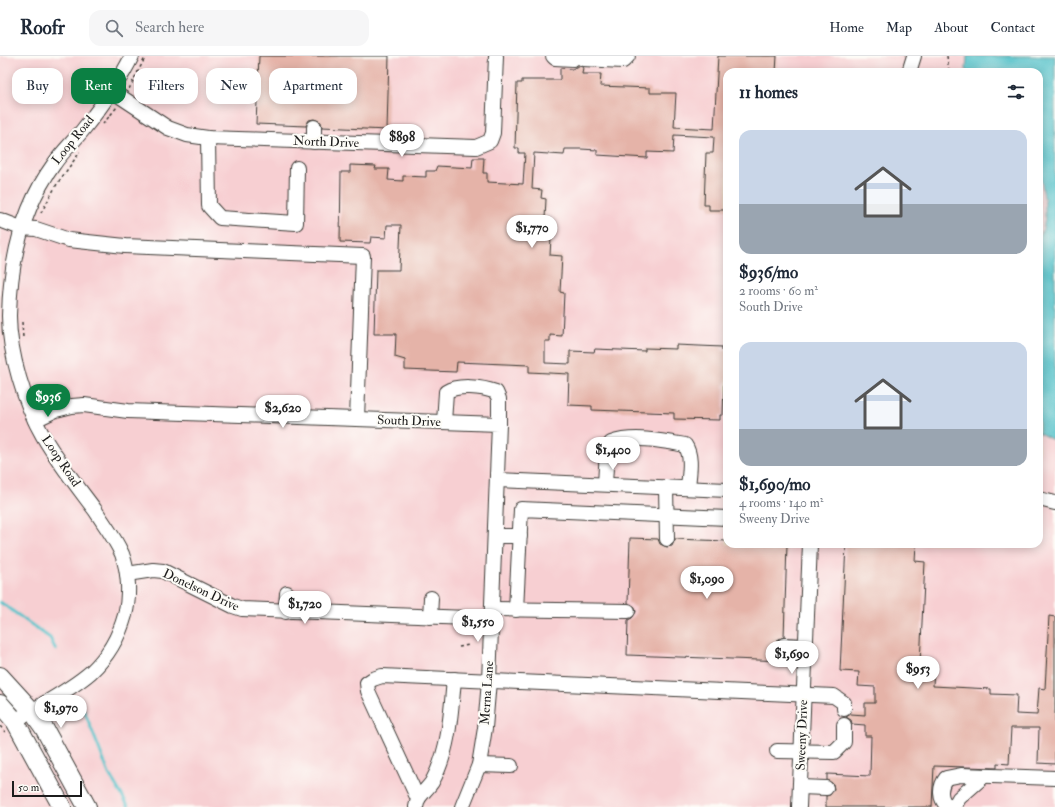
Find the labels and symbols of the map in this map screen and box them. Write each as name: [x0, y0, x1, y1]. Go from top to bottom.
street label: Loop Road: [48, 112, 99, 168]
pin: $898: [378, 124, 426, 158]
street label: North Drive: [293, 133, 360, 151]
pin: $1,770: [499, 215, 565, 249]
pin: $936: [24, 384, 72, 418]
pin: $2,620: [250, 395, 316, 429]
street label: South Drive: [377, 412, 442, 430]
street label: Loop Road: [37, 432, 84, 491]
pin: $1,400: [580, 437, 646, 471]
street label: Donelson Drive: [160, 565, 242, 615]
pin: $1,090: [674, 566, 740, 600]
pin: $1,720: [272, 591, 338, 625]
pin: $1,550: [445, 609, 511, 643]
pin: $1,690: [759, 641, 825, 675]
pin: $953: [894, 656, 942, 690]
street label: Merna Lane: [477, 660, 497, 726]
pin: $1,970: [28, 695, 94, 729]
street label: Sweeny Drive: [793, 699, 812, 771]
scale bar: [12, 779, 82, 798]

